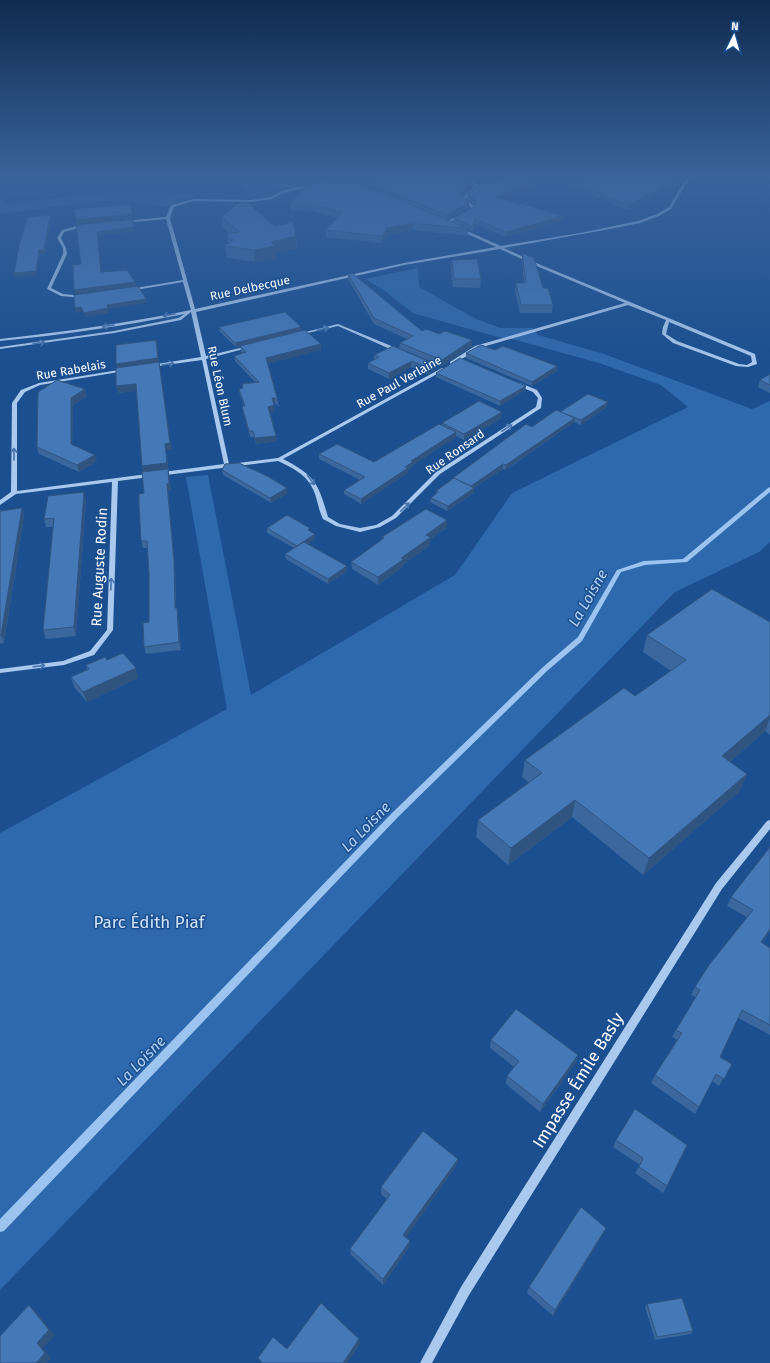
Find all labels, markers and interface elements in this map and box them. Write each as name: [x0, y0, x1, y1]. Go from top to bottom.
north arrow: [714, 16, 754, 56]
text: N: [731, 20, 739, 33]
street label: Rue Delbecque: [209, 273, 291, 303]
one-way arrow: [163, 311, 176, 319]
one-way arrow: [102, 322, 115, 330]
one-way arrow: [317, 324, 330, 332]
one-way arrow: [32, 339, 45, 347]
street label: Rue Léon Blum: [205, 345, 235, 427]
street label: Rue Paul Verlaine: [354, 353, 444, 411]
street label: Rue Rabelais: [35, 357, 107, 383]
one-way arrow: [161, 359, 174, 367]
one-way arrow: [502, 424, 513, 432]
street label: Rue Ronsard: [423, 427, 487, 477]
one-way arrow: [10, 448, 18, 461]
one-way arrow: [307, 474, 315, 485]
one-way arrow: [400, 502, 410, 512]
street label: Rue Auguste Rodin: [88, 507, 111, 627]
water label: La Loisne: [565, 566, 612, 630]
one-way arrow: [108, 578, 115, 591]
one-way arrow: [32, 662, 45, 670]
water label: La Loisne: [338, 798, 394, 856]
park label: Parc Édith Piaf: [94, 912, 206, 933]
street label: Impasse Émile Basly: [528, 1008, 629, 1152]
water label: La Loisne: [113, 1032, 169, 1090]

